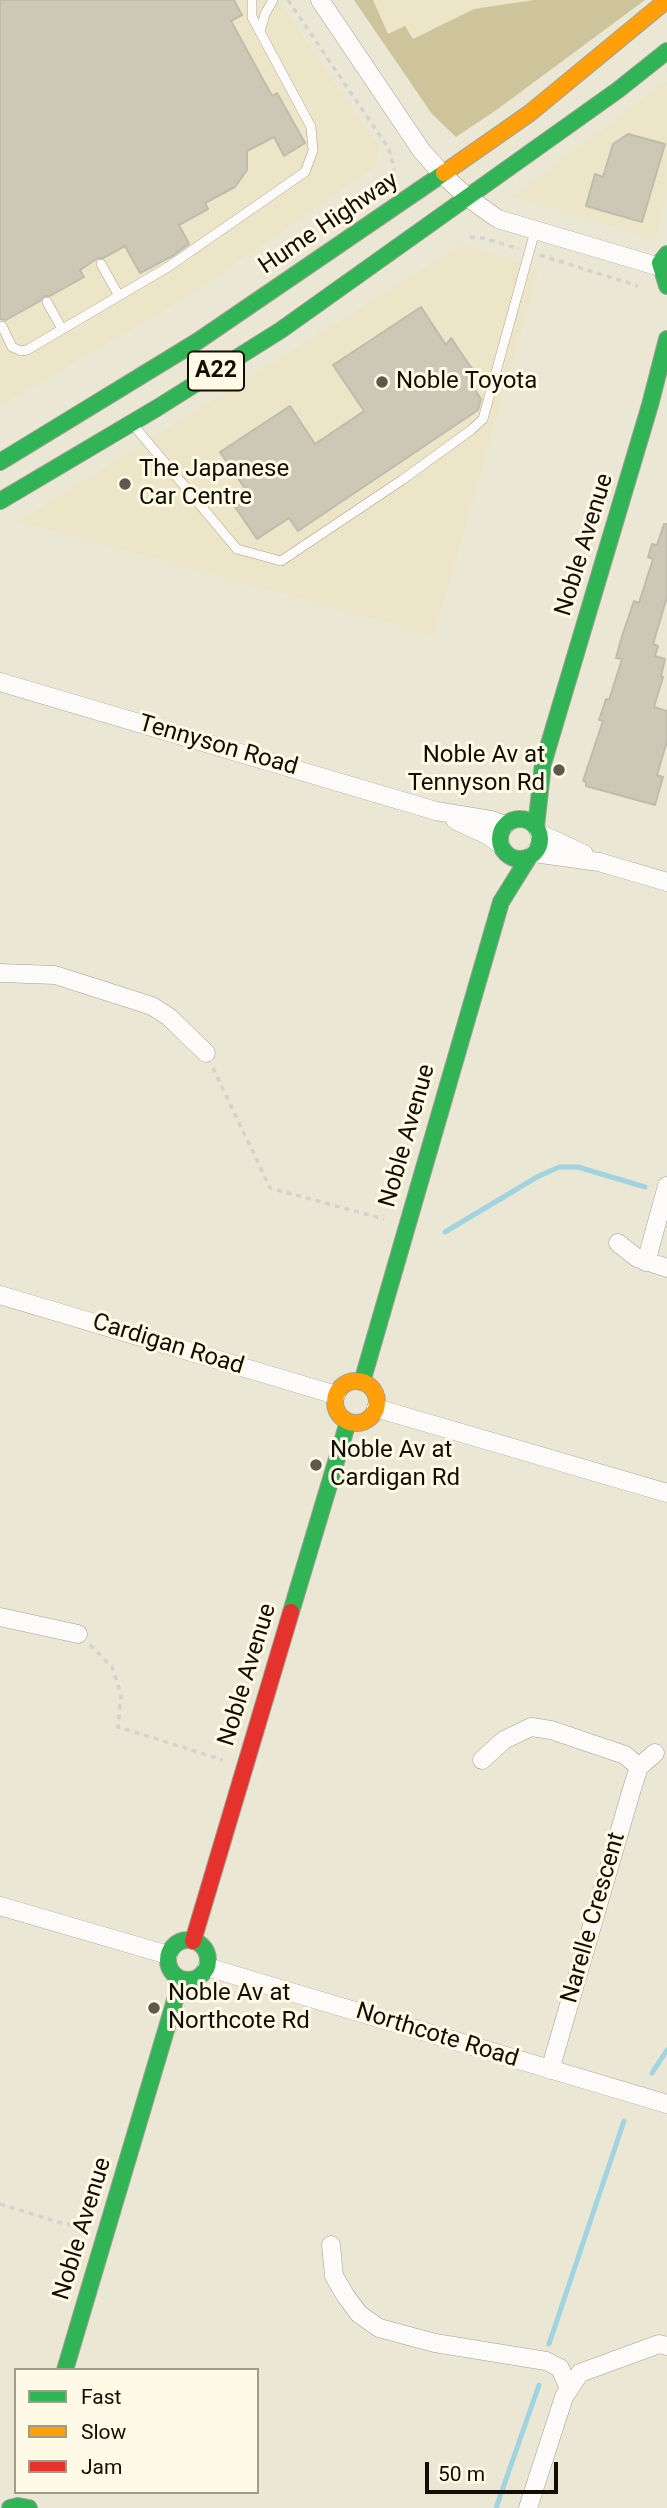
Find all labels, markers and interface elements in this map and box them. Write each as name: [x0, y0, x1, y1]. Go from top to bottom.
street label: Hume Highway: [254, 167, 404, 281]
road number: A22: [188, 352, 244, 390]
place label: Noble Toyota: [396, 368, 537, 396]
marker: Noble Toyota: [374, 374, 390, 390]
place label: The Japanese Car Centre: [139, 456, 289, 512]
street label: Noble Avenue: [550, 470, 620, 620]
marker: The Japanese Car Centre: [117, 476, 133, 492]
street label: Tennyson Road: [135, 710, 301, 782]
place label: Noble Av at Tennyson Rd: [408, 742, 545, 798]
marker: Noble Av at Tennyson Rd: [551, 762, 567, 778]
street label: Noble Avenue: [374, 1061, 442, 1211]
street label: Cardigan Road: [89, 1308, 247, 1382]
place label: Noble Av at Cardigan Rd: [330, 1437, 460, 1493]
marker: Noble Av at Cardigan Rd: [308, 1457, 324, 1473]
street label: Noble Avenue: [213, 1600, 283, 1750]
street label: Narelle Crescent: [556, 1829, 632, 2007]
place label: Noble Av at Northcote Rd: [168, 1980, 310, 2036]
street label: Northcote Road: [352, 1998, 522, 2074]
marker: Noble Av at Northcote Rd: [146, 2000, 162, 2016]
street label: Noble Avenue: [48, 2154, 118, 2304]
legend: [14, 2368, 259, 2494]
text: Fast: [81, 2385, 121, 2409]
text: Slow: [81, 2420, 126, 2444]
scale bar: [429, 2448, 562, 2492]
text: Jam: [81, 2455, 122, 2479]
text: 50 m: [438, 2462, 485, 2486]

